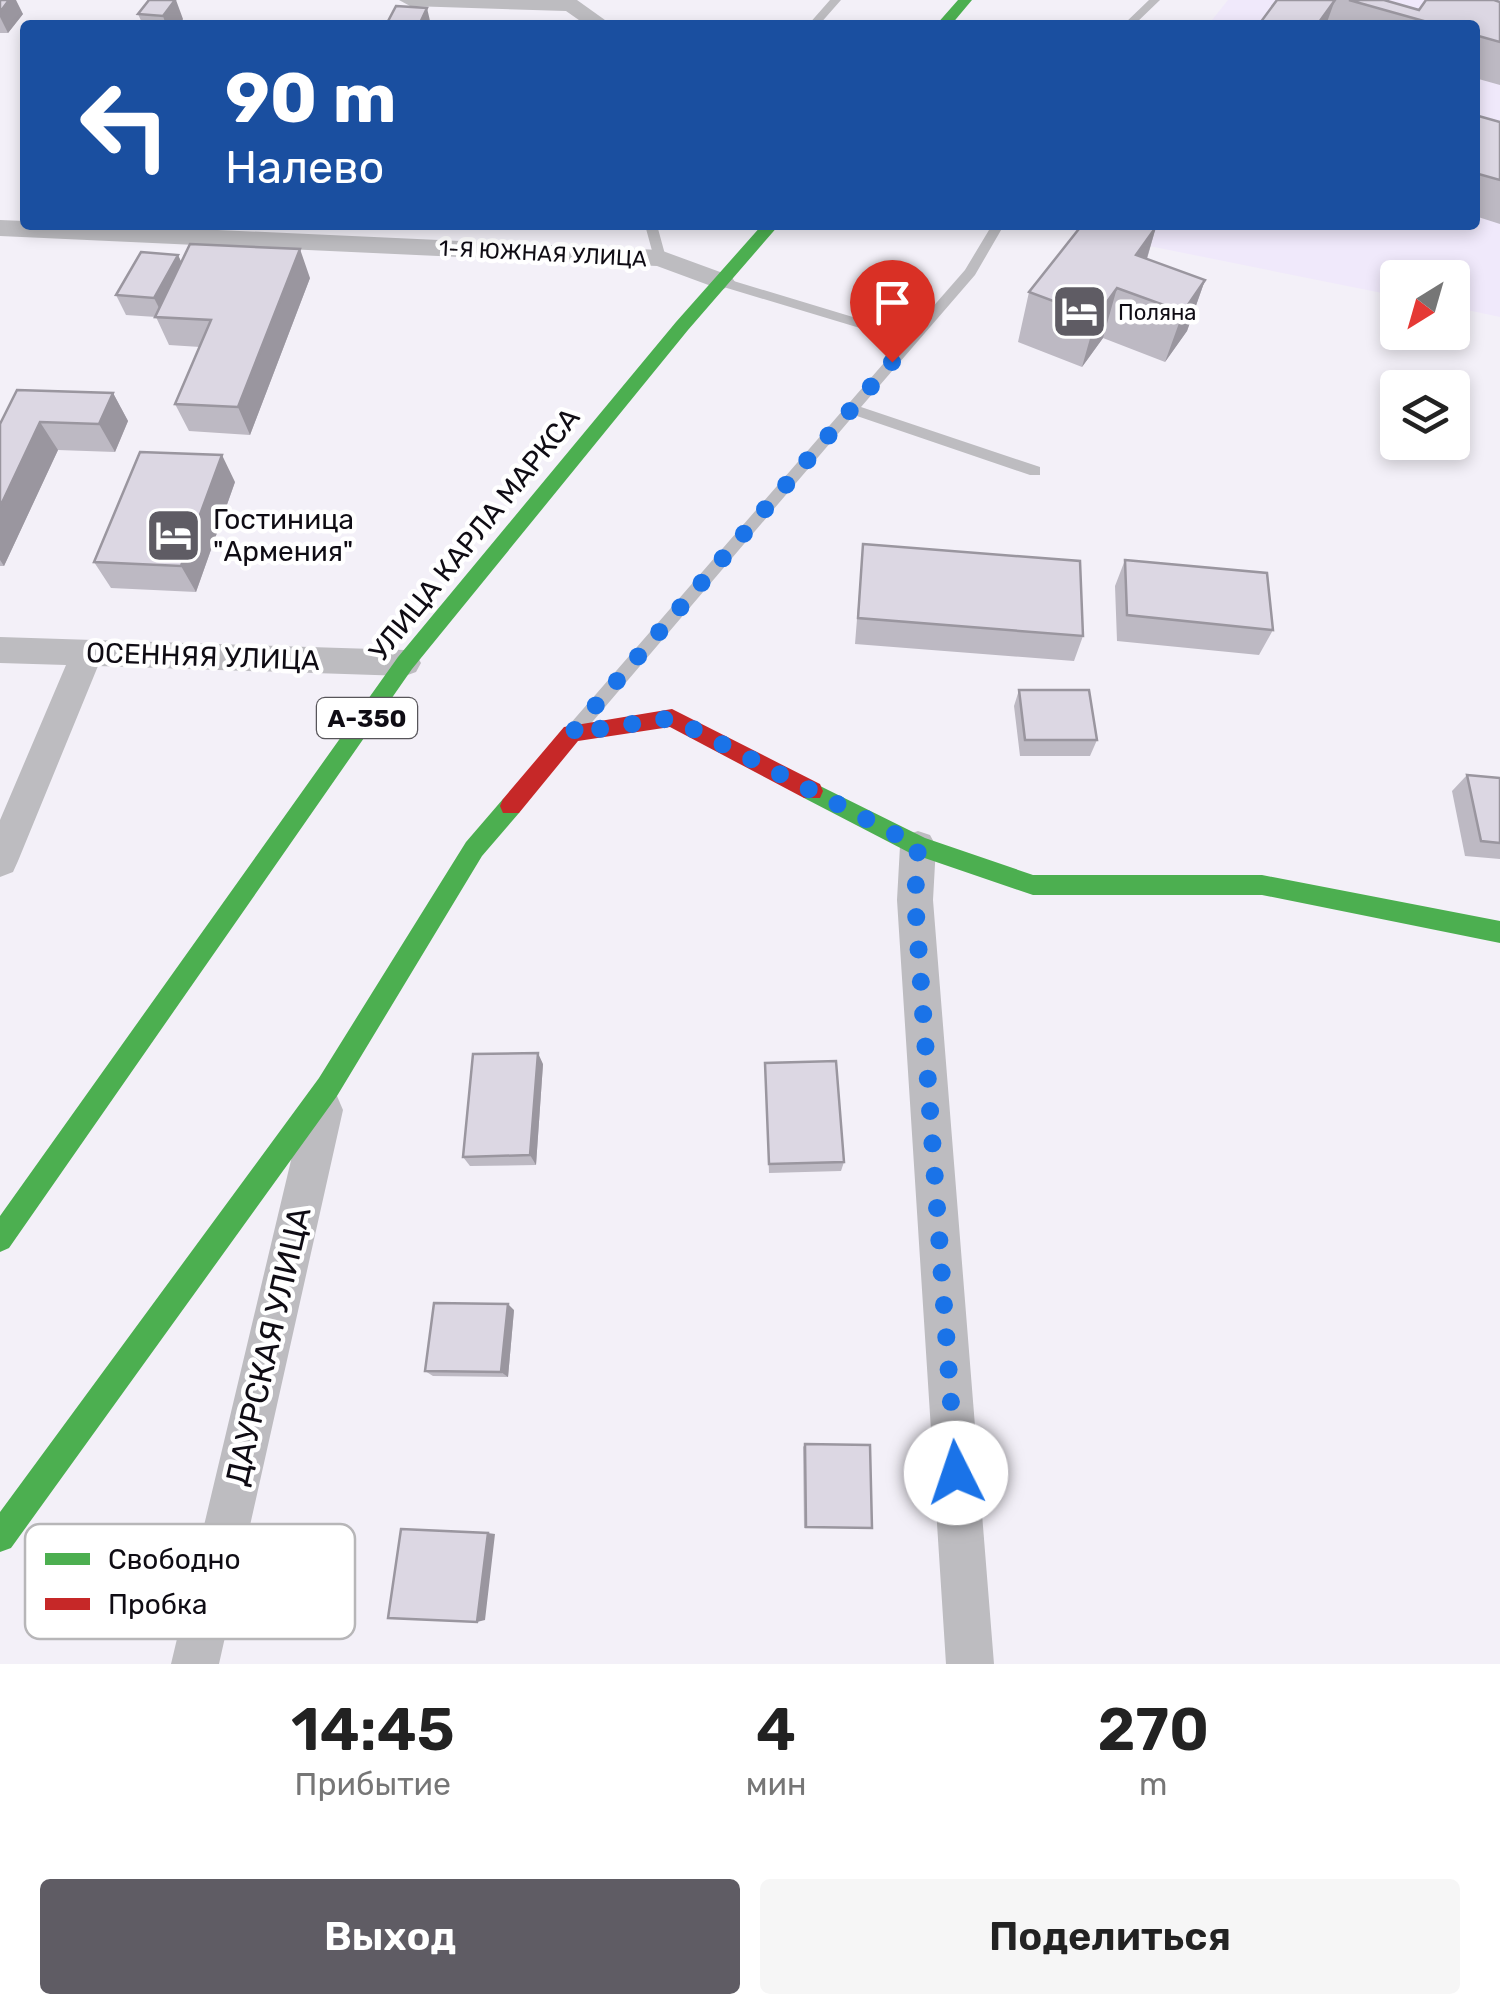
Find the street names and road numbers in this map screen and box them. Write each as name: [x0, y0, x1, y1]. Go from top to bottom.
street label: 1-Я ЮЖНАЯ УЛИЦА: [438, 235, 648, 272]
street label: УЛИЦА КАРЛА МАРКСА: [362, 401, 587, 667]
street label: ОСЕННЯЯ УЛИЦА: [86, 636, 321, 677]
road number: А-350: [317, 698, 417, 738]
street label: ДАУРСКАЯ УЛИЦА: [217, 1203, 319, 1489]

